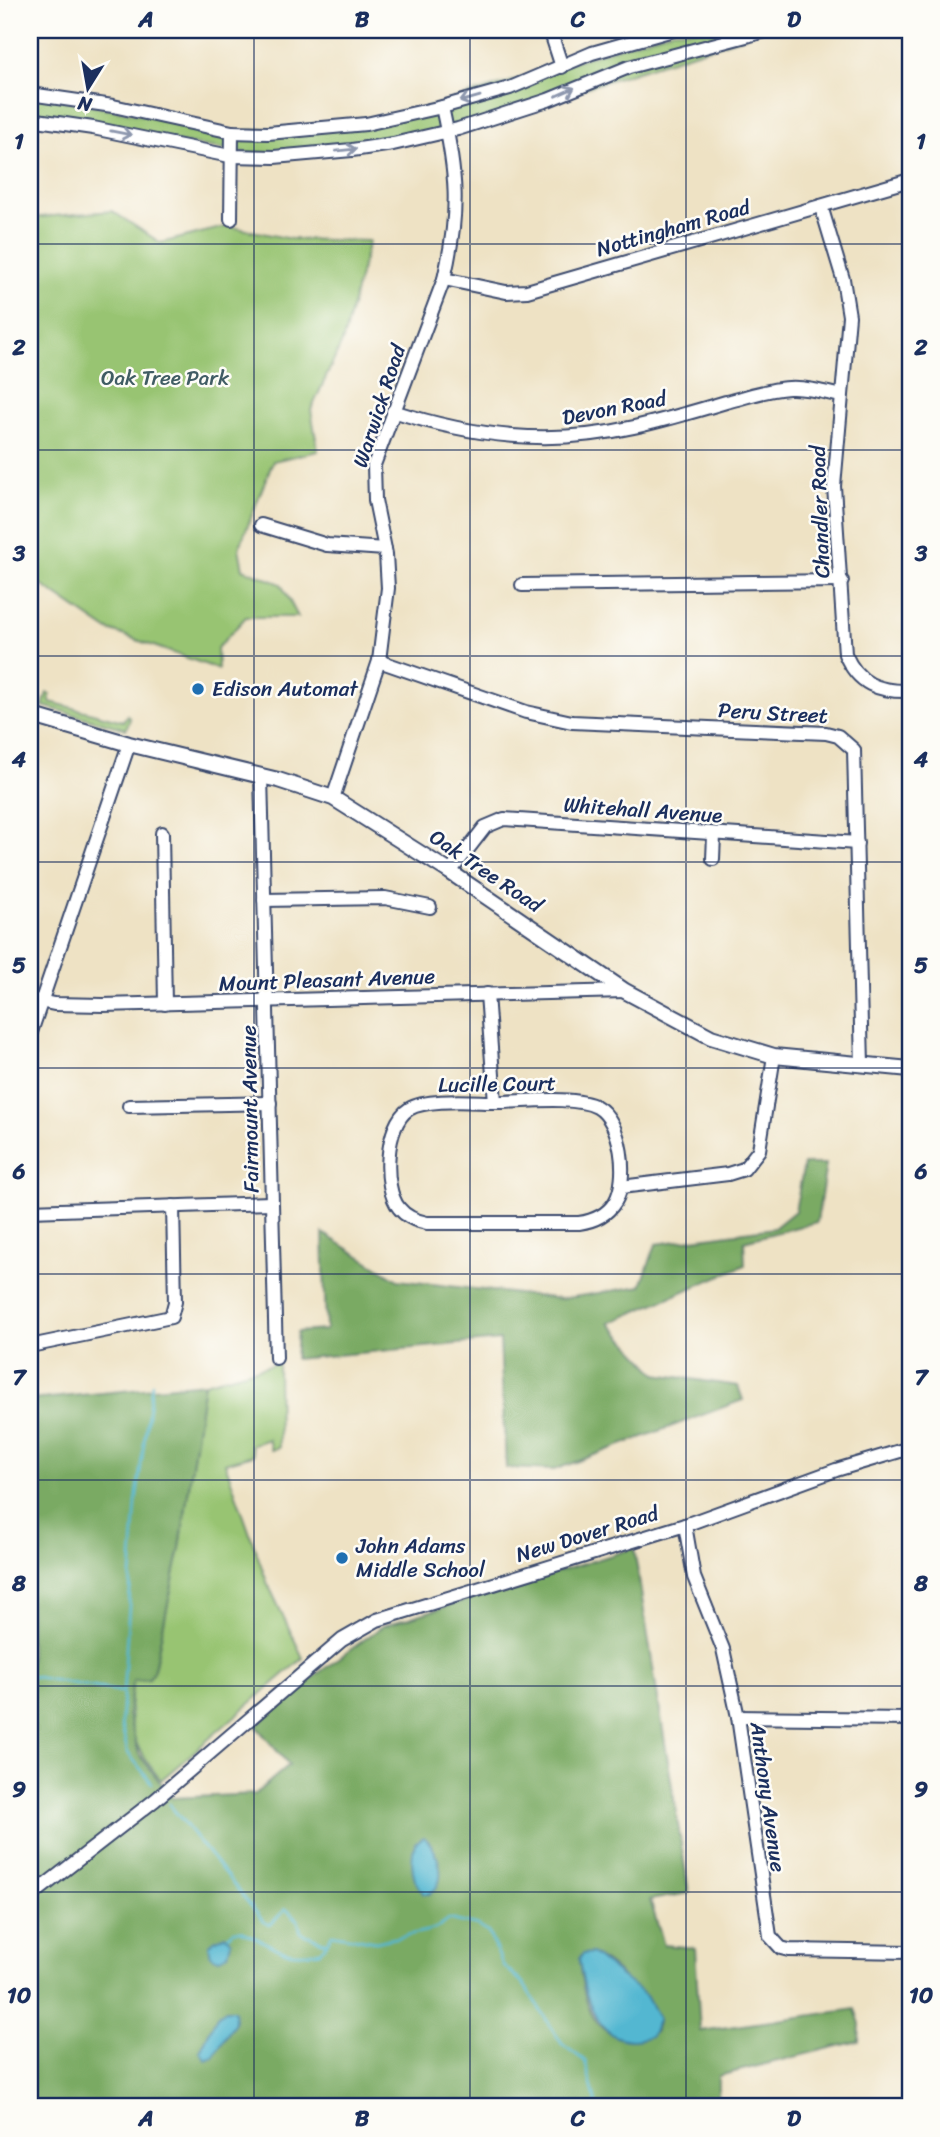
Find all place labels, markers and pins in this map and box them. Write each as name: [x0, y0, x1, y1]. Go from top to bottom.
place label: Edison Automat: [212, 670, 359, 708]
marker: Edison Automat: [190, 681, 206, 697]
place label: John Adams Middle School: [355, 1527, 486, 1589]
marker: John Adams Middle School: [334, 1550, 350, 1566]

